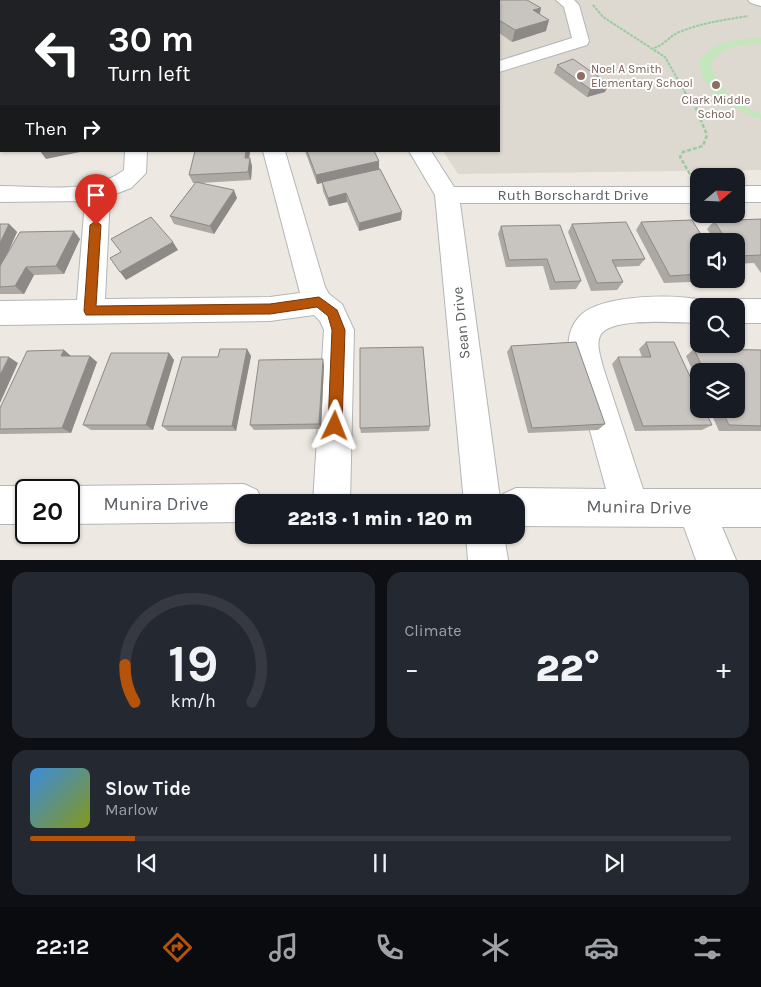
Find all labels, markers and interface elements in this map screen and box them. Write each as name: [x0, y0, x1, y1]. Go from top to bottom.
text: 30 m: [108, 19, 194, 60]
icon: left: [25, 20, 90, 85]
text: Turn left: [108, 61, 191, 87]
place label: Noel A Smith Elementary School: [591, 62, 693, 90]
marker: Noel A Smith Elementary School: [575, 70, 587, 82]
marker: Clark Middle School: [710, 79, 722, 91]
place label: Clark Middle School: [682, 93, 750, 121]
icon: right: [77, 115, 105, 143]
text: Then: [25, 118, 67, 140]
north arrow: [690, 168, 745, 222]
map controls: [690, 168, 745, 418]
pin: [75, 174, 117, 225]
icon: arrive: [82, 181, 110, 209]
street label: Ruth Borschardt Drive: [498, 186, 648, 204]
button: sound: [690, 233, 745, 288]
street label: Sean Drive: [448, 286, 474, 360]
button: search: [690, 298, 745, 353]
button: layers: [690, 363, 745, 418]
position arrow: [308, 399, 360, 451]
speed limit sign: 20: [15, 479, 80, 544]
street label: Munira Drive: [103, 493, 209, 515]
street label: Munira Drive: [586, 495, 692, 519]
text: 22:13 · 1 min · 120 m: [287, 508, 473, 530]
text: Climate: [405, 621, 462, 640]
text: 19: [168, 633, 218, 694]
text: 22°: [535, 646, 600, 691]
text: −: [405, 652, 419, 685]
text: +: [716, 652, 731, 685]
text: km/h: [171, 691, 216, 712]
text: Slow Tide: [105, 778, 191, 800]
text: Marlow: [105, 800, 158, 819]
icon: previous: [133, 849, 161, 877]
icon: pause: [366, 849, 394, 877]
icon: next: [600, 849, 628, 877]
icon: directions: [160, 930, 195, 965]
icon: music: [266, 930, 301, 965]
icon: phone: [372, 930, 407, 965]
icon: climate: [478, 930, 513, 965]
icon: car: [584, 930, 619, 965]
icon: filters: [690, 930, 725, 965]
text: 22:12: [36, 934, 89, 960]

